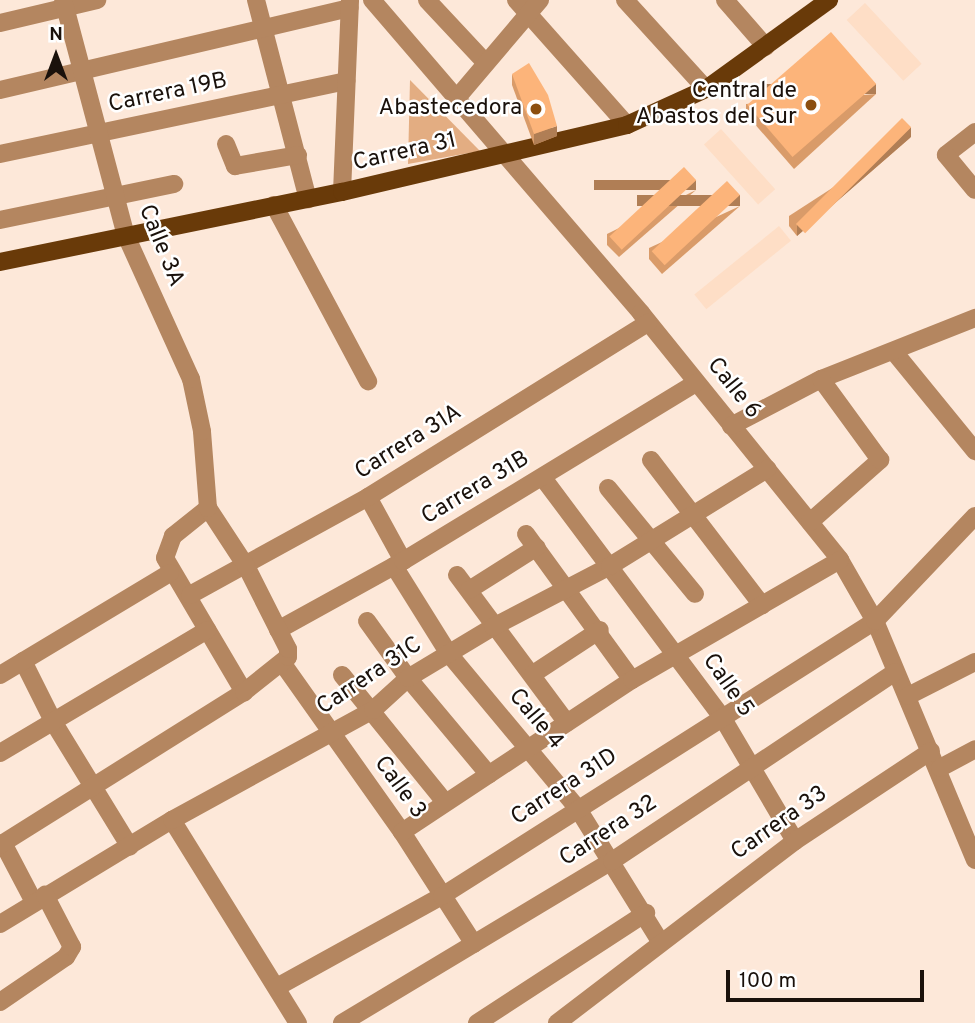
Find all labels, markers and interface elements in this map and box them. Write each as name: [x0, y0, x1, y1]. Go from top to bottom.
north arrow: [21, 21, 91, 91]
text: N: [49, 23, 63, 47]
street label: Carrera 19B: [106, 68, 230, 120]
place label: Central de Abastos del Sur: [636, 78, 797, 132]
place label: Abastecedora: [379, 95, 522, 123]
marker: Central de Abastos del Sur: [803, 97, 819, 113]
marker: Abastecedora: [528, 101, 544, 117]
street label: Carrera 31: [351, 128, 459, 178]
street label: Calle 3A: [131, 201, 189, 291]
street label: Calle 6: [700, 353, 766, 425]
street label: Carrera 31A: [351, 399, 467, 487]
street label: Carrera 31B: [417, 446, 535, 532]
street label: Carrera 31C: [312, 632, 428, 722]
street label: Calle 5: [695, 649, 759, 723]
street label: Calle 4: [502, 684, 568, 756]
street label: Carrera 31D: [507, 743, 623, 833]
street label: Calle 3: [367, 751, 431, 825]
street label: Carrera 33: [727, 781, 833, 867]
street label: Carrera 32: [555, 790, 663, 874]
scale bar: [730, 956, 928, 1000]
text: 100 m: [739, 968, 796, 995]

